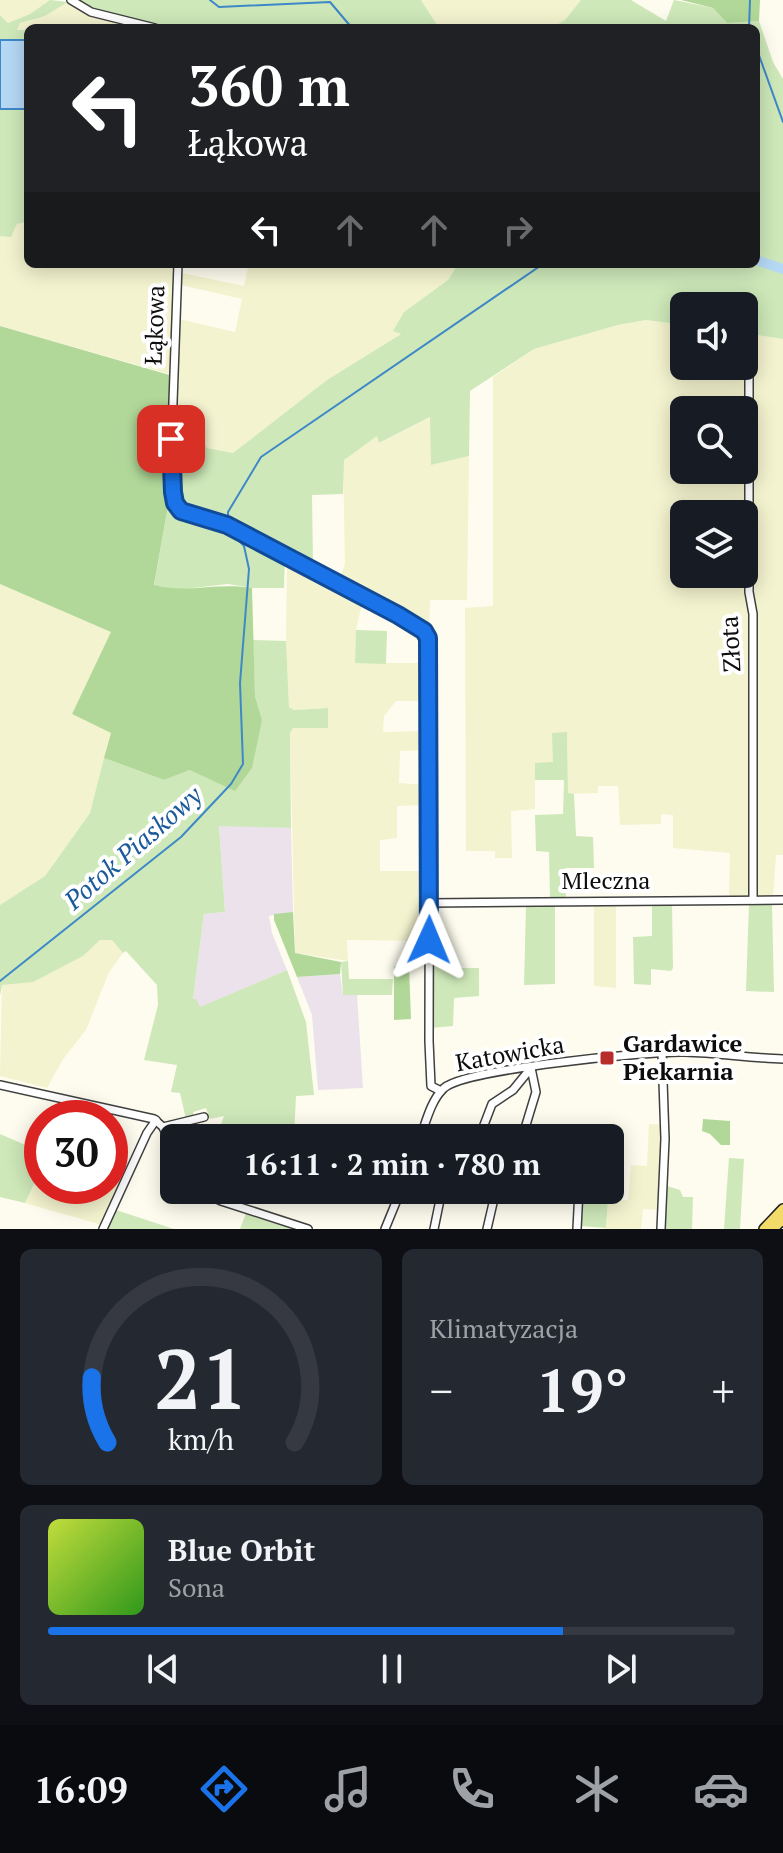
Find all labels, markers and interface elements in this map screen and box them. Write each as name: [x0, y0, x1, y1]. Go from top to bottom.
text: 360 m: [188, 48, 350, 122]
icon: left: [56, 56, 160, 160]
text: Łąkowa: [188, 119, 308, 166]
icon: left: [244, 208, 288, 252]
icon: ahead: [328, 208, 372, 252]
icon: ahead: [412, 208, 456, 252]
icon: right: [496, 208, 540, 252]
street label: Łąkowa: [137, 284, 171, 365]
map controls: [670, 292, 758, 588]
button: sound: [670, 292, 758, 380]
button: search: [670, 396, 758, 484]
pin: [137, 405, 205, 473]
icon: arrive: [149, 417, 193, 461]
button: layers: [670, 500, 758, 588]
street label: Złota: [713, 615, 747, 673]
water label: Potok Piaskowy: [56, 777, 209, 917]
street label: Mleczna: [562, 864, 650, 896]
position arrow: [387, 898, 471, 982]
place label: Gardawice Piekarnia: [623, 1027, 743, 1087]
street label: Katowicka: [453, 1028, 567, 1078]
marker: Gardawice Piekarnia: [598, 1049, 616, 1067]
speed limit sign: 30: [24, 1100, 128, 1204]
text: 16:11 · 2 min · 780 m: [244, 1144, 540, 1184]
text: Klimatyzacja: [430, 1311, 578, 1345]
text: 21: [154, 1323, 248, 1433]
text: 19°: [536, 1350, 629, 1429]
text: −: [430, 1361, 453, 1420]
text: +: [712, 1361, 735, 1420]
text: km/h: [168, 1420, 234, 1458]
text: Blue Orbit: [168, 1530, 315, 1570]
text: Sona: [168, 1570, 225, 1604]
icon: previous: [141, 1647, 185, 1691]
icon: pause: [370, 1647, 414, 1691]
icon: next: [599, 1647, 643, 1691]
icon: directions: [196, 1761, 252, 1817]
icon: music: [320, 1761, 376, 1817]
icon: phone: [444, 1761, 500, 1817]
icon: climate: [569, 1761, 625, 1817]
icon: car: [693, 1761, 749, 1817]
text: 16:09: [34, 1766, 128, 1813]

